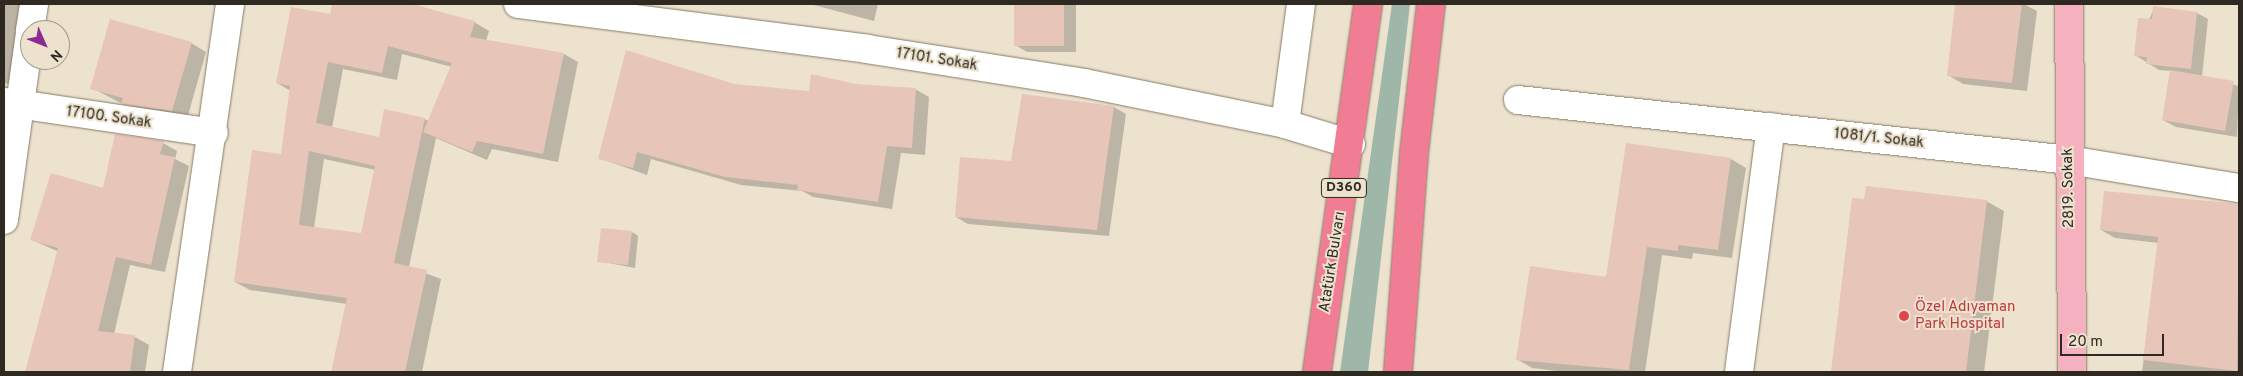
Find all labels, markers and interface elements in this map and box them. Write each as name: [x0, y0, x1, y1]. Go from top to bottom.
north arrow: [20, 20, 70, 70]
street label: 17101. Sokak: [895, 45, 979, 75]
text: N: [46, 46, 65, 65]
street label: 17100. Sokak: [65, 103, 153, 133]
street label: 1081/1. Sokak: [1833, 125, 1925, 153]
street label: 2819. Sokak: [2059, 148, 2079, 228]
road number: D360: [1320, 177, 1368, 200]
street label: Atatürk Bulvarı: [1316, 210, 1350, 314]
place label: Özel Adıyaman Park Hospital: [1915, 298, 2016, 333]
marker: Özel Adıyaman Park Hospital: [1897, 309, 1911, 323]
scale bar: [2063, 324, 2167, 356]
text: 20 m: [2068, 333, 2103, 352]

